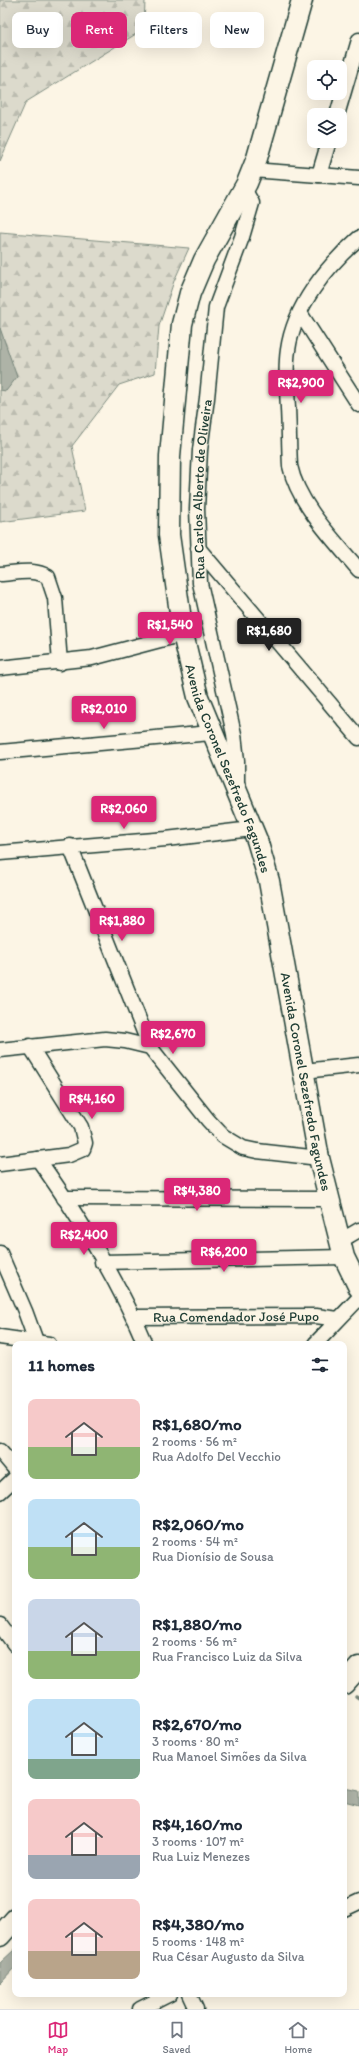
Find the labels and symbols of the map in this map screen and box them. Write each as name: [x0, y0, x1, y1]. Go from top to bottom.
pin: R$2,900: [264, 370, 338, 404]
street label: Rua Carlos Alberto de Oliveira: [188, 398, 215, 580]
pin: R$1,540: [133, 612, 207, 646]
pin: R$1,680: [232, 618, 306, 652]
street label: Avenida Coronel Sezefredo Fagundes: [182, 662, 275, 875]
pin: R$2,010: [67, 696, 141, 730]
pin: R$2,060: [87, 796, 161, 830]
pin: R$1,880: [85, 908, 159, 942]
street label: Avenida Coronel Sezefredo Fagundes: [277, 971, 335, 1193]
pin: R$2,670: [136, 1021, 210, 1055]
pin: R$4,160: [55, 1086, 129, 1120]
pin: R$4,380: [160, 1178, 234, 1212]
pin: R$2,400: [47, 1222, 121, 1256]
pin: R$6,200: [187, 1239, 261, 1273]
street label: Rua Comendador José Pupo: [153, 1307, 319, 1325]

